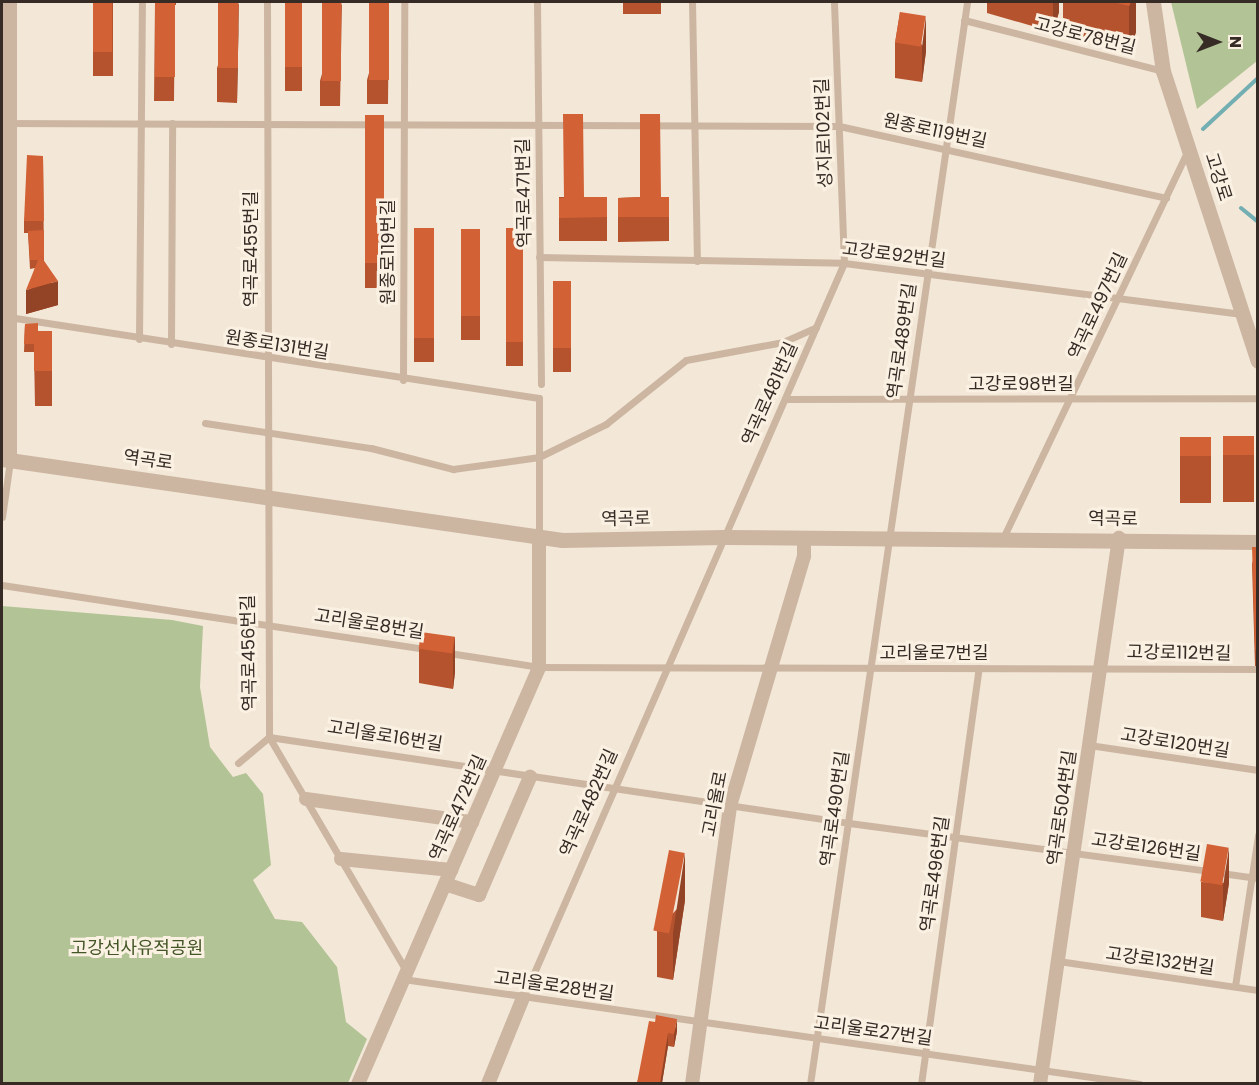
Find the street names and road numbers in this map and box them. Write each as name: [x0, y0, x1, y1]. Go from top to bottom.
street label: 고강로78번길: [1032, 13, 1138, 59]
street label: 성지로102번길: [811, 78, 837, 188]
street label: 원종로119번길: [881, 109, 989, 153]
street label: 역곡로471번길: [512, 138, 536, 248]
street label: 고강로: [1200, 150, 1236, 204]
street label: 역곡로455번길: [240, 191, 262, 307]
street label: 원종로119번길: [377, 199, 399, 305]
street label: 고강로92번길: [841, 238, 947, 272]
street label: 역곡로497번길: [1064, 249, 1132, 363]
street label: 역곡로489번길: [883, 282, 921, 400]
street label: 원종로131번길: [223, 326, 331, 364]
street label: 역곡로481번길: [738, 339, 802, 449]
street label: 고강로98번길: [968, 373, 1074, 395]
street label: 역곡로: [122, 446, 174, 474]
street label: 역곡로: [601, 508, 651, 530]
street label: 역곡로: [1088, 508, 1138, 530]
street label: 역곡로456번길: [237, 594, 261, 712]
street label: 고리울로8번길: [313, 605, 425, 643]
street label: 고강로112번길: [1126, 641, 1232, 665]
street label: 고리울로7번길: [879, 642, 989, 664]
street label: 고리울로16번길: [326, 716, 444, 756]
street label: 고강로120번길: [1119, 724, 1231, 762]
street label: 역곡로482번길: [556, 746, 622, 860]
street label: 역곡로504번길: [1043, 749, 1081, 867]
street label: 역곡로490번길: [816, 750, 854, 868]
street label: 역곡로472번길: [425, 751, 491, 865]
street label: 고리울로: [698, 769, 732, 839]
street label: 역곡로496번길: [916, 815, 954, 933]
street label: 고강로126번길: [1090, 829, 1202, 865]
street label: 고강로132번길: [1104, 943, 1216, 979]
street label: 고리울로28번길: [493, 967, 615, 1005]
street label: 고리울로27번길: [812, 1012, 934, 1050]

